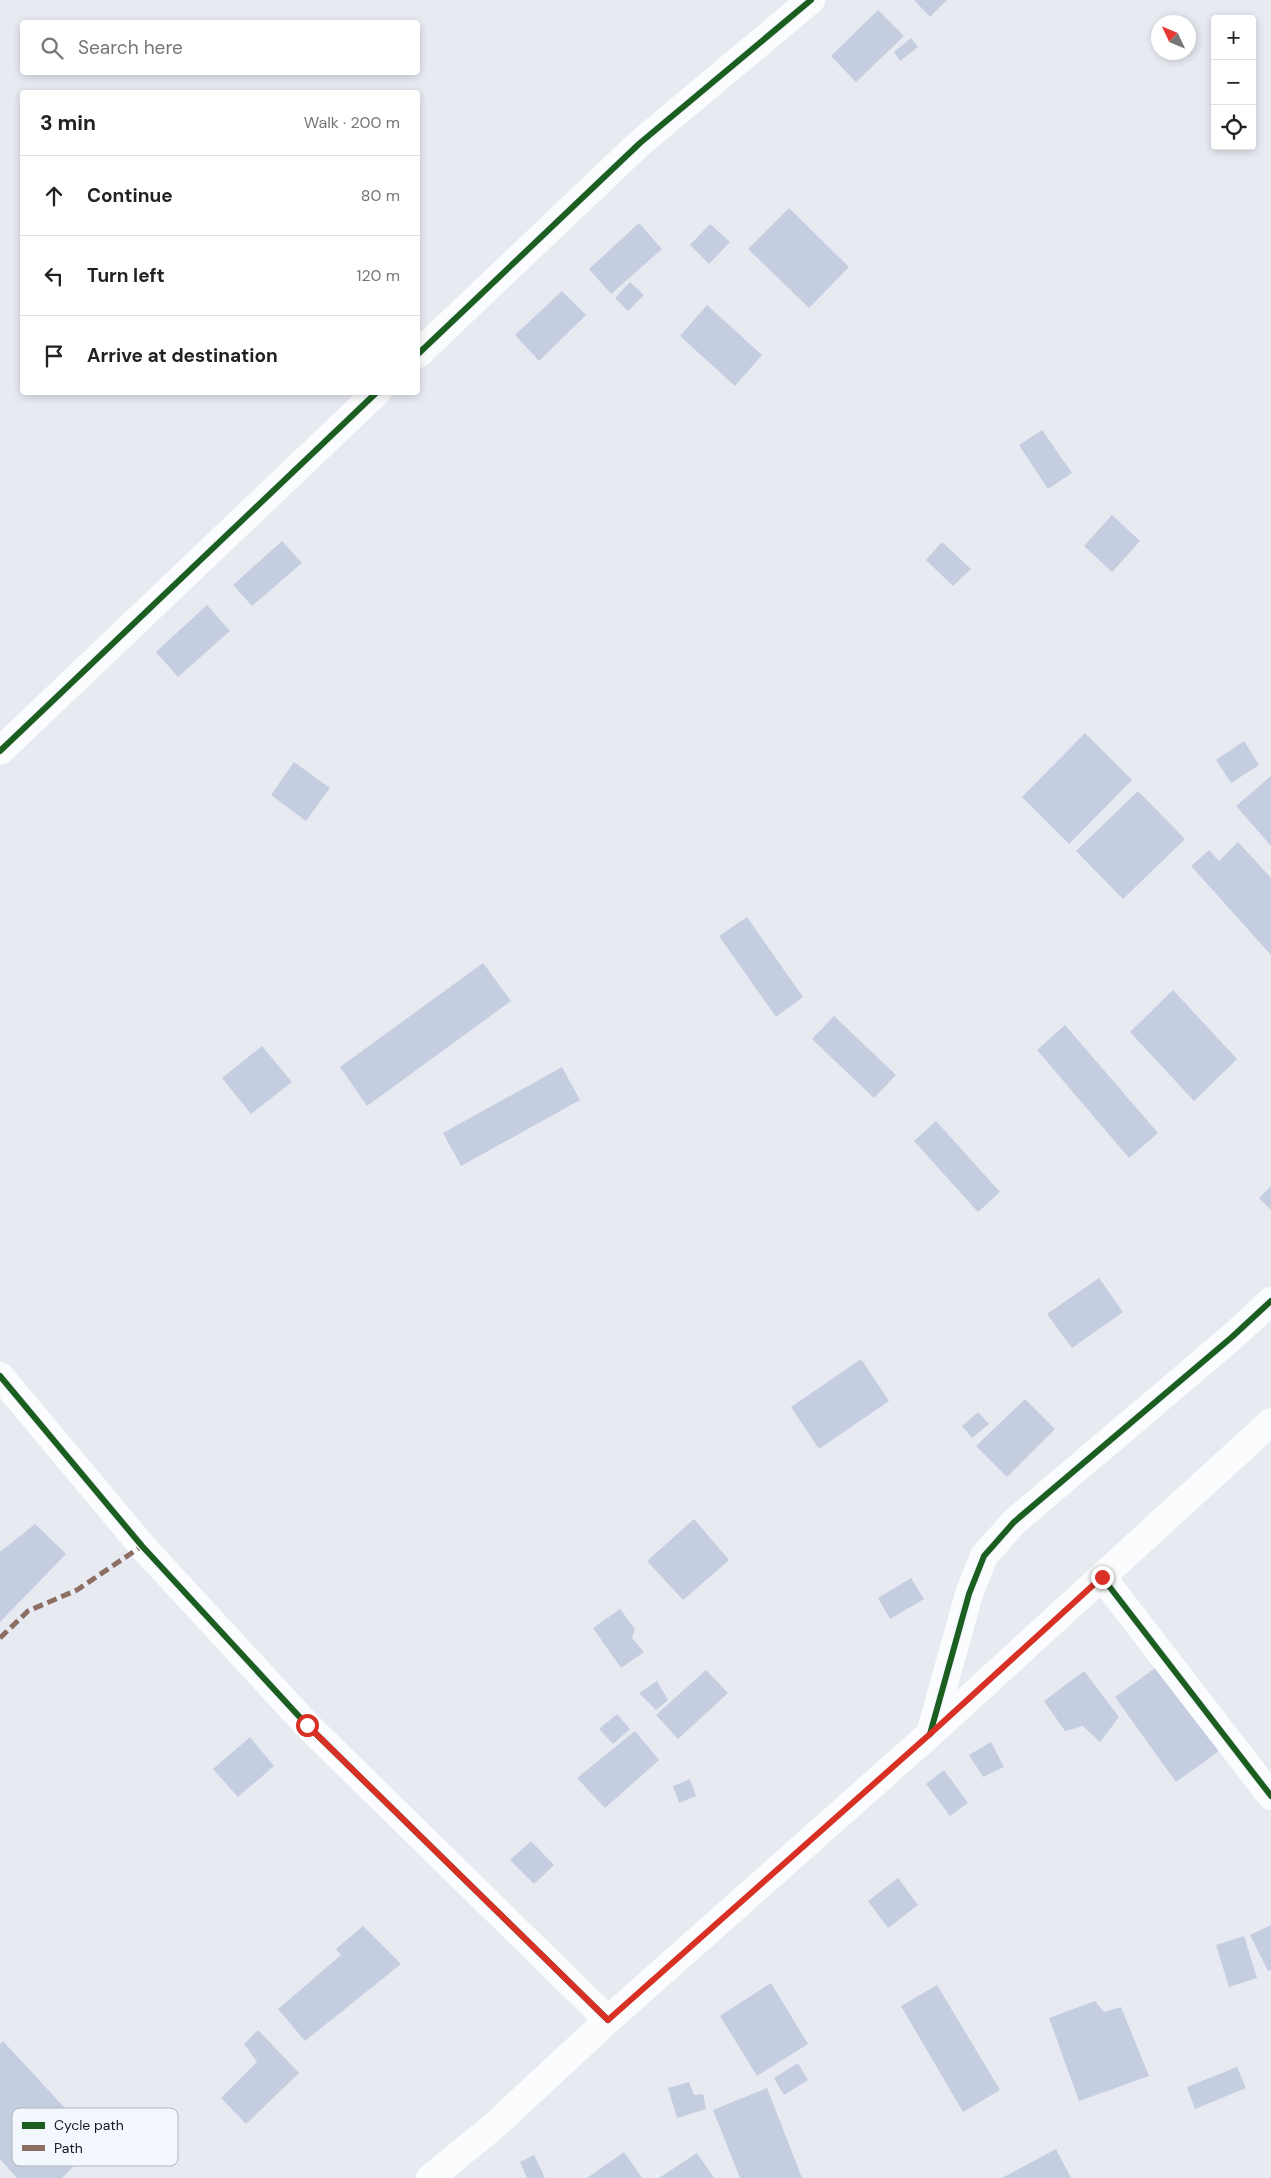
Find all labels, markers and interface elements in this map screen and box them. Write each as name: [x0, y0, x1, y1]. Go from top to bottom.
north arrow: [1151, 15, 1196, 60]
map controls: [1211, 15, 1256, 150]
button: +: [1211, 15, 1256, 60]
search box: [20, 20, 420, 75]
icon: search: [38, 34, 66, 62]
text: Search here: [78, 35, 183, 60]
button: −: [1211, 60, 1256, 105]
button: locate: [1211, 105, 1256, 150]
text: 3 min: [40, 109, 96, 137]
text: Walk · 200 m: [304, 112, 400, 133]
icon: ahead: [40, 182, 68, 210]
text: Continue: [87, 183, 173, 208]
text: 80 m: [361, 185, 400, 206]
icon: left: [40, 262, 68, 290]
text: Turn left: [87, 263, 165, 288]
text: 120 m: [356, 265, 400, 286]
icon: arrive: [40, 342, 68, 370]
text: Arrive at destination: [87, 343, 278, 368]
route end: [1091, 1566, 1114, 1589]
route start: [296, 1714, 319, 1737]
legend: [12, 2108, 178, 2166]
text: Cycle path: [54, 2116, 124, 2134]
text: Path: [54, 2139, 83, 2157]

